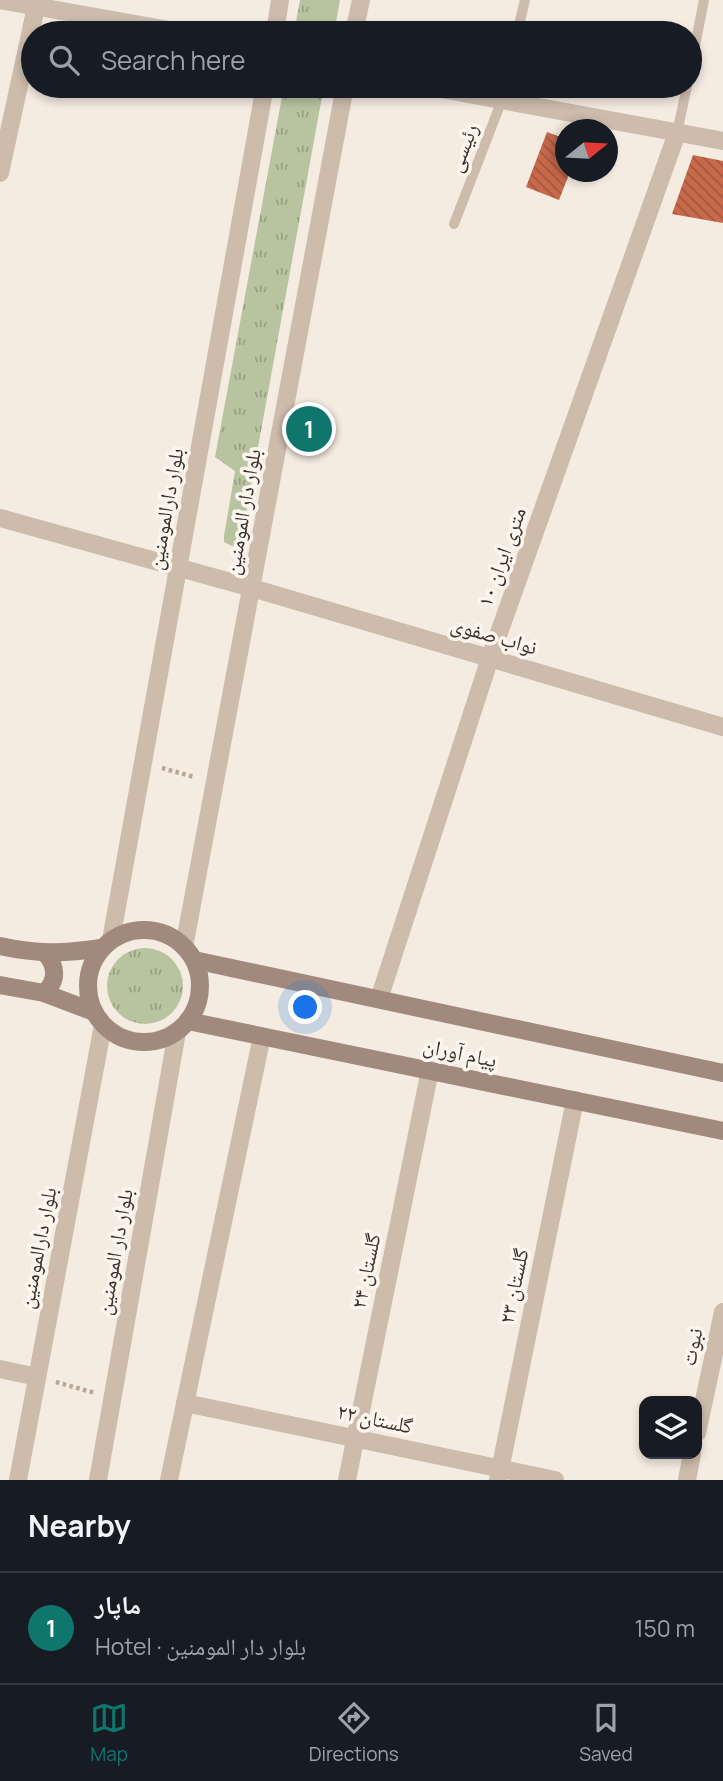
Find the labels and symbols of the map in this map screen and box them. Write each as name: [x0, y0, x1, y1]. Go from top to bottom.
street label: رئیسی: [440, 119, 484, 176]
north arrow: [555, 119, 618, 182]
pin: 1: [286, 403, 332, 455]
street label: بلوار دارالمومنین: [141, 446, 190, 572]
street label: بلوار دار المومنین: [217, 447, 267, 577]
street label: ۱۰ متری ایران: [470, 503, 532, 610]
street label: نواب صفوی: [448, 609, 541, 661]
your location: [288, 990, 322, 1024]
street label: پیام آوران: [421, 1031, 500, 1074]
street label: بلوار دارالمومنین: [12, 1185, 63, 1311]
street label: بلوار دار المومنین: [89, 1187, 139, 1317]
street label: گلستان ۲۴: [343, 1230, 387, 1311]
street label: گلستان ۲۳: [491, 1245, 535, 1326]
street label: نبوت: [673, 1325, 709, 1368]
street label: گلستان ۲۲: [335, 1396, 416, 1440]

